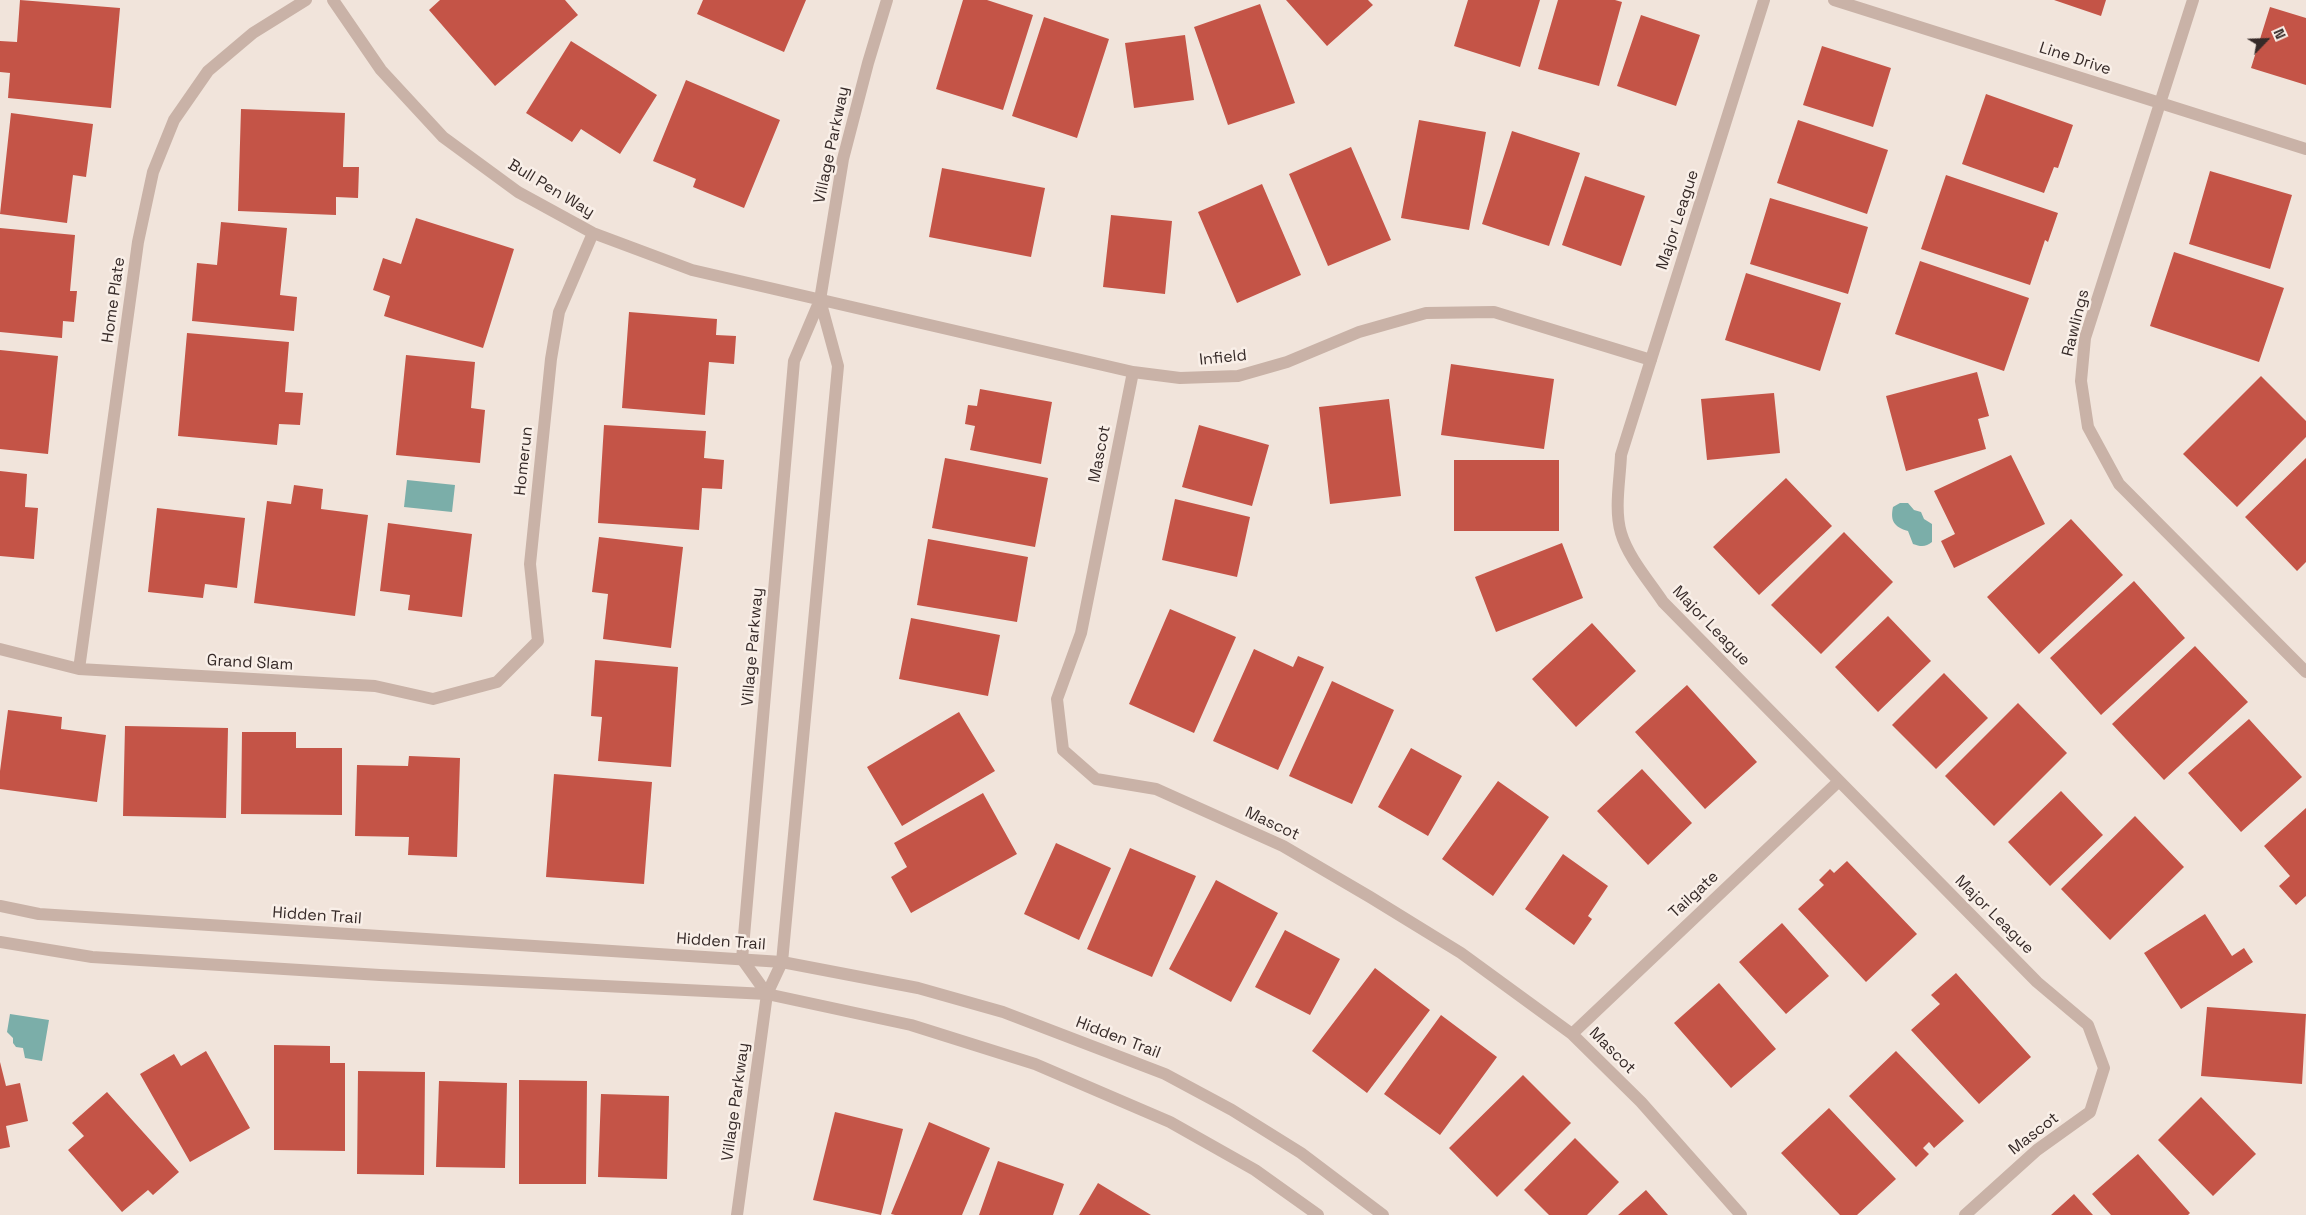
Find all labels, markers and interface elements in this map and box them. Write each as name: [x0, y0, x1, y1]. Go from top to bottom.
north arrow: [2241, 15, 2291, 65]
text: N: [2270, 26, 2290, 42]
street label: Line Drive: [2037, 38, 2113, 80]
street label: Village Parkway: [810, 85, 854, 205]
street label: Bull Pen Way: [504, 156, 598, 222]
street label: Major League: [1653, 168, 1703, 272]
street label: Home Plate: [98, 256, 130, 344]
street label: Rawlings: [2058, 288, 2094, 358]
street label: Infield: [1198, 346, 1248, 370]
street label: Mascot: [1085, 424, 1115, 484]
street label: Homerun: [511, 426, 537, 496]
street label: Major League: [1668, 582, 1754, 670]
street label: Village Parkway: [738, 587, 768, 707]
street label: Grand Slam: [206, 651, 294, 675]
street label: Mascot: [1242, 803, 1302, 845]
street label: Tailgate: [1665, 867, 1723, 923]
street label: Major League: [1951, 872, 2037, 958]
street label: Hidden Trail: [272, 903, 362, 929]
street label: Hidden Trail: [676, 929, 766, 955]
street label: Hidden Trail: [1073, 1013, 1163, 1063]
street label: Mascot: [1585, 1024, 1639, 1078]
street label: Village Parkway: [718, 1042, 754, 1162]
street label: Mascot: [2005, 1109, 2063, 1159]

